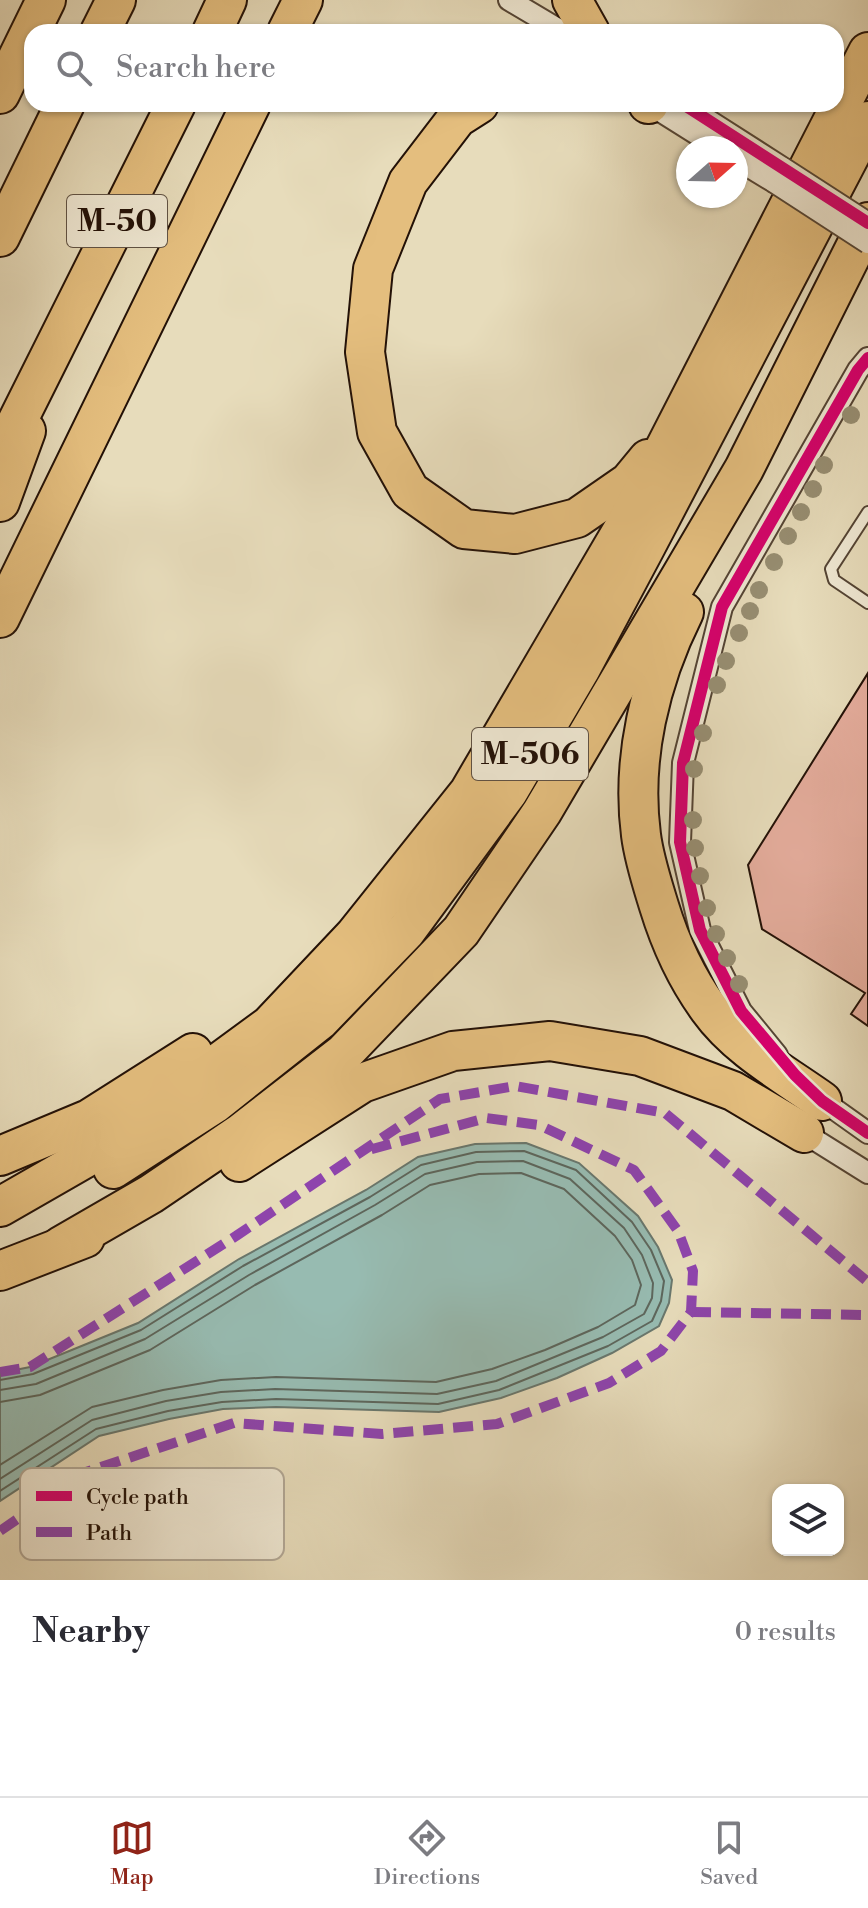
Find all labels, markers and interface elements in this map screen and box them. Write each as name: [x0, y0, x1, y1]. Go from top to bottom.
search box: [24, 24, 844, 112]
icon: search: [52, 46, 96, 90]
text: Search here: [116, 49, 276, 87]
north arrow: [676, 136, 748, 208]
road number: M-50: [67, 195, 167, 247]
road number: M-506: [472, 728, 588, 780]
legend: [20, 1468, 284, 1560]
text: Cycle path: [86, 1484, 189, 1511]
map controls: [772, 1484, 844, 1556]
button: layers: [772, 1484, 844, 1556]
text: Path: [86, 1520, 132, 1547]
text: Nearby: [32, 1611, 150, 1653]
text: 0 results: [735, 1616, 836, 1648]
tab: Map: [110, 1816, 154, 1891]
tab: Directions: [374, 1816, 480, 1891]
tab: Saved: [700, 1816, 758, 1891]

